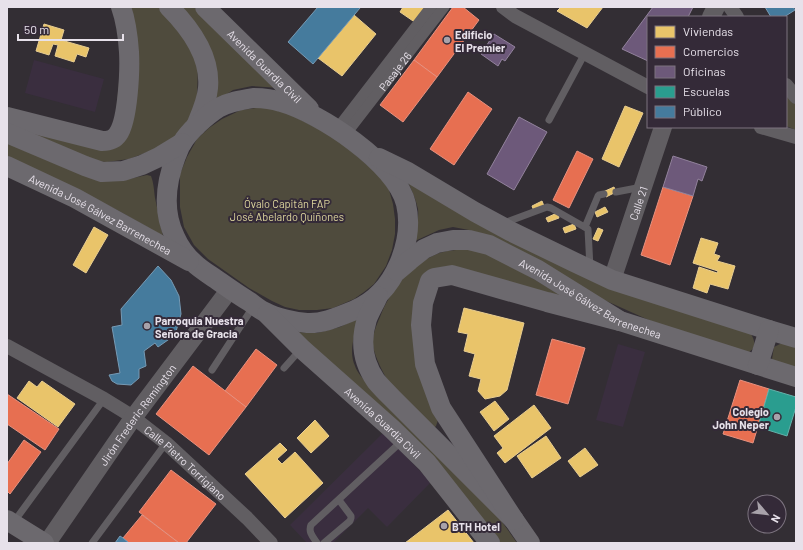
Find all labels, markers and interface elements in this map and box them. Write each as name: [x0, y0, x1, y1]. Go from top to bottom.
scale bar: [18, 16, 123, 42]
legend: [647, 16, 787, 128]
text: 50 m: [24, 22, 49, 36]
text: Viviendas: [683, 24, 733, 38]
street label: Avenida Guardia Civil: [225, 27, 305, 105]
place label: Edificio El Premier: [455, 28, 506, 54]
marker: Edificio El Premier: [442, 35, 452, 45]
text: Comercios: [683, 44, 739, 58]
street label: Pasaje 26: [376, 49, 414, 93]
text: Oficinas: [683, 64, 726, 78]
text: Escuelas: [683, 84, 730, 98]
text: Público: [683, 104, 722, 118]
street label: Avenida José Gálvez Barrenechea: [27, 171, 174, 257]
street label: Calle 21: [626, 185, 649, 222]
park label: Óvalo Capitán FAP José Abelardo Quiñones: [230, 197, 344, 223]
street label: Avenida José Gálvez Barrenechea: [517, 255, 663, 340]
place label: Parroquia Nuestra Señora de Gracia: [155, 314, 244, 340]
marker: Parroquia Nuestra Señora de Gracia: [142, 321, 152, 331]
street label: Jirón Frederic Remington: [96, 361, 178, 468]
street label: Avenida Guardia Civil: [343, 384, 424, 460]
place label: Colegio John Neper: [712, 405, 770, 431]
marker: Colegio John Neper: [772, 412, 782, 422]
street label: Calle Pietro Torrigiano: [142, 422, 229, 502]
north arrow: [747, 494, 787, 534]
text: N: [769, 513, 784, 525]
place label: BTH Hotel: [452, 520, 500, 533]
marker: BTH Hotel: [439, 521, 449, 531]

